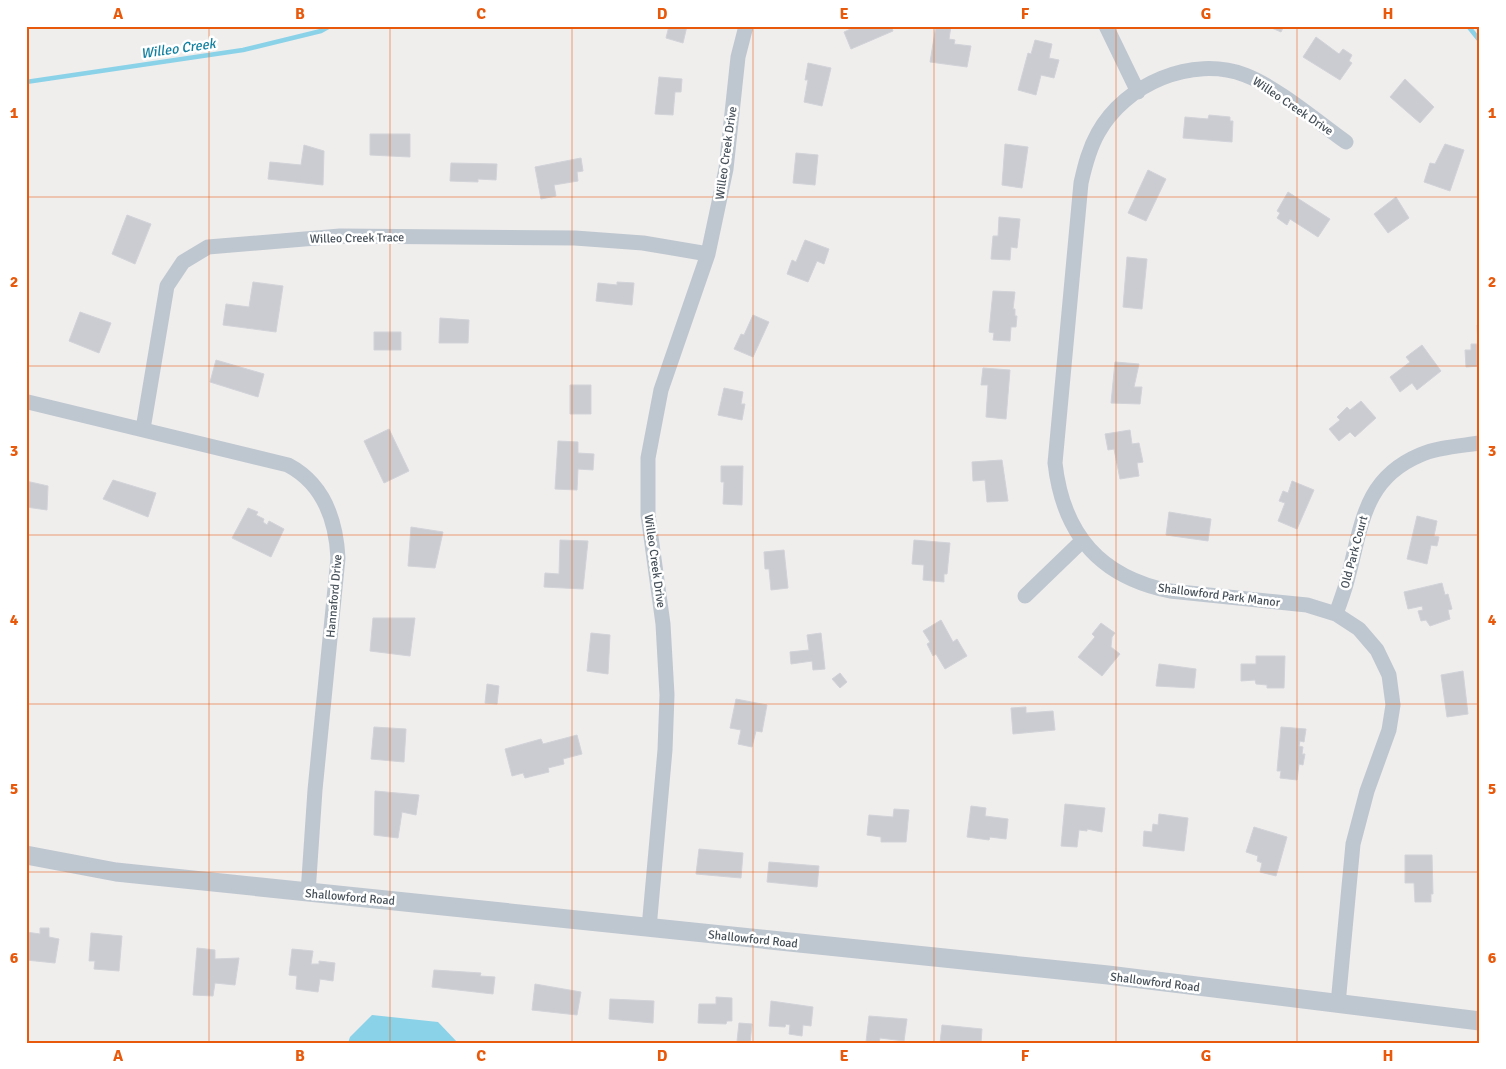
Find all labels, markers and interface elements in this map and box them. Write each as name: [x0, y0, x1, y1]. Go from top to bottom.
text: A: [113, 4, 124, 24]
text: B: [295, 4, 305, 24]
text: C: [476, 4, 486, 24]
text: D: [657, 4, 668, 24]
text: E: [839, 4, 849, 24]
text: F: [1021, 4, 1030, 24]
text: G: [1201, 4, 1211, 24]
text: H: [1383, 4, 1393, 24]
water label: Willeo Creek: [140, 35, 219, 62]
street label: Willeo Creek Drive: [1250, 74, 1336, 139]
text: 1: [10, 103, 19, 123]
text: 1: [1488, 103, 1497, 123]
street label: Willeo Creek Drive: [713, 105, 740, 201]
street label: Willeo Creek Trace: [310, 230, 404, 247]
text: 2: [10, 272, 18, 292]
text: 2: [1488, 272, 1496, 292]
text: 3: [10, 441, 18, 461]
text: 3: [1488, 441, 1496, 461]
street label: Willeo Creek Drive: [641, 513, 668, 609]
street label: Old Park Court: [1338, 514, 1371, 590]
street label: Hannaford Drive: [323, 554, 346, 638]
street label: Shallowford Park Manor: [1157, 581, 1282, 611]
text: 4: [10, 610, 19, 630]
text: 4: [1488, 610, 1497, 630]
text: 5: [10, 779, 18, 799]
text: 5: [1488, 779, 1496, 799]
street label: Shallowford Road: [304, 886, 396, 909]
street label: Shallowford Road: [707, 927, 799, 952]
text: 6: [10, 948, 19, 968]
text: 6: [1488, 948, 1497, 968]
street label: Shallowford Road: [1109, 970, 1201, 995]
text: A: [113, 1046, 124, 1066]
text: B: [295, 1046, 305, 1066]
text: C: [476, 1046, 486, 1066]
text: D: [657, 1046, 668, 1066]
text: E: [839, 1046, 849, 1066]
text: F: [1021, 1046, 1030, 1066]
text: G: [1201, 1046, 1211, 1066]
text: H: [1383, 1046, 1393, 1066]

